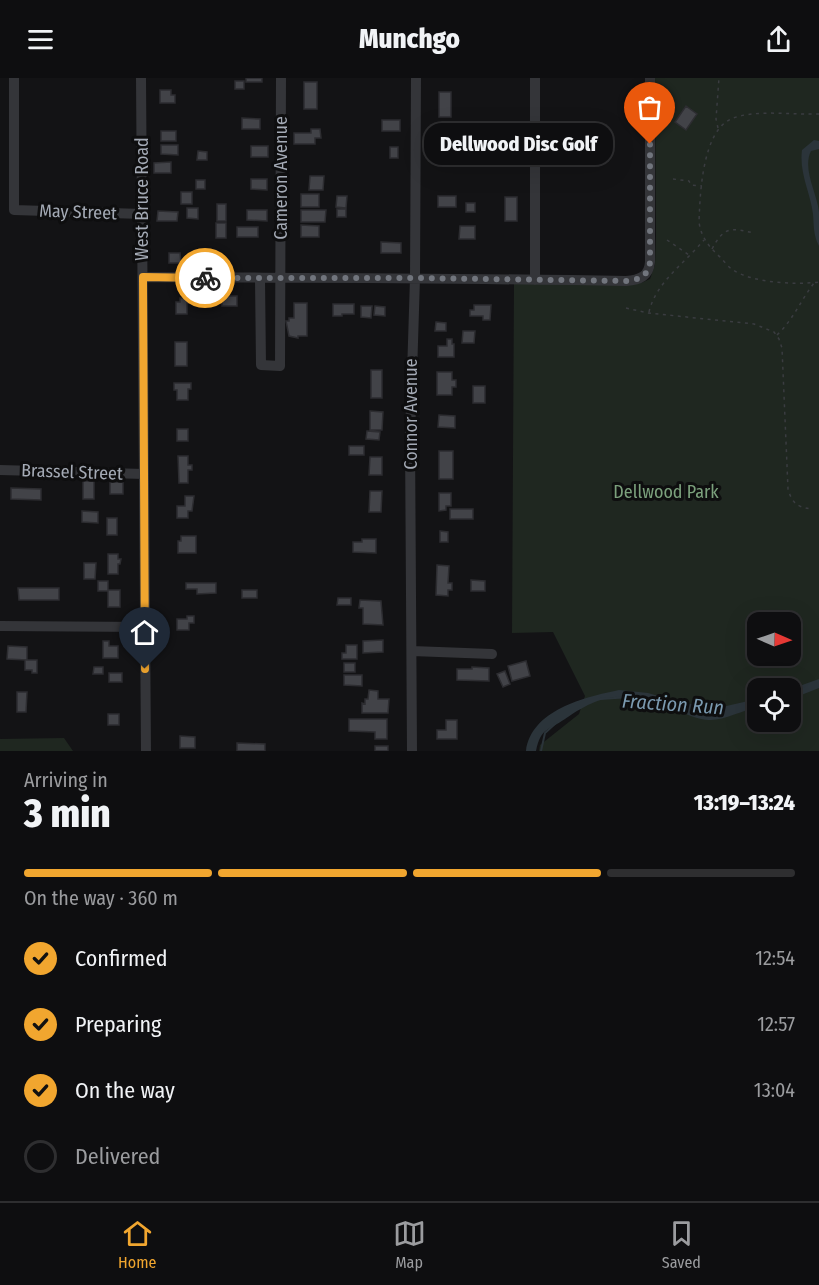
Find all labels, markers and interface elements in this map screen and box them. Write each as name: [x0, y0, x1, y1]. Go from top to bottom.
icon: menu: [24, 23, 57, 56]
text: Munchgo: [359, 23, 460, 55]
icon: share: [762, 23, 795, 56]
pin: [624, 82, 675, 144]
icon: bag: [633, 91, 666, 124]
street label: Cameron Avenue: [270, 116, 292, 240]
callout: Dellwood Disc Golf: [425, 123, 614, 165]
text: Dellwood Disc Golf: [440, 132, 597, 156]
street label: West Bruce Road: [131, 137, 153, 261]
street label: May Street: [39, 200, 117, 224]
courier: [175, 248, 235, 308]
icon: bike: [189, 262, 222, 295]
street label: Connor Avenue: [400, 358, 422, 470]
street label: Brassel Street: [21, 459, 123, 485]
park label: Dellwood Park: [613, 481, 719, 503]
pin: [119, 607, 170, 669]
north arrow: [747, 612, 801, 666]
map controls: [747, 612, 801, 732]
icon: home: [128, 616, 161, 649]
button: locate: [747, 678, 801, 732]
water label: Fraction Run: [621, 688, 725, 720]
text: Arriving in: [24, 768, 108, 792]
text: 13:19–13:24: [694, 789, 795, 816]
text: 3 min: [24, 791, 111, 837]
text: On the way · 360 m: [24, 886, 178, 910]
icon: check: [24, 942, 57, 975]
text: Confirmed: [75, 945, 168, 972]
text: 12:54: [755, 946, 795, 970]
icon: check: [24, 1008, 57, 1041]
text: Preparing: [75, 1011, 161, 1038]
text: 12:57: [757, 1012, 795, 1036]
icon: check: [24, 1074, 57, 1107]
text: On the way: [75, 1077, 175, 1104]
text: 13:04: [754, 1078, 795, 1102]
text: Delivered: [75, 1143, 160, 1170]
tab: Home: [118, 1217, 156, 1272]
tab: Map: [393, 1217, 426, 1272]
tab: Saved: [662, 1217, 701, 1272]

